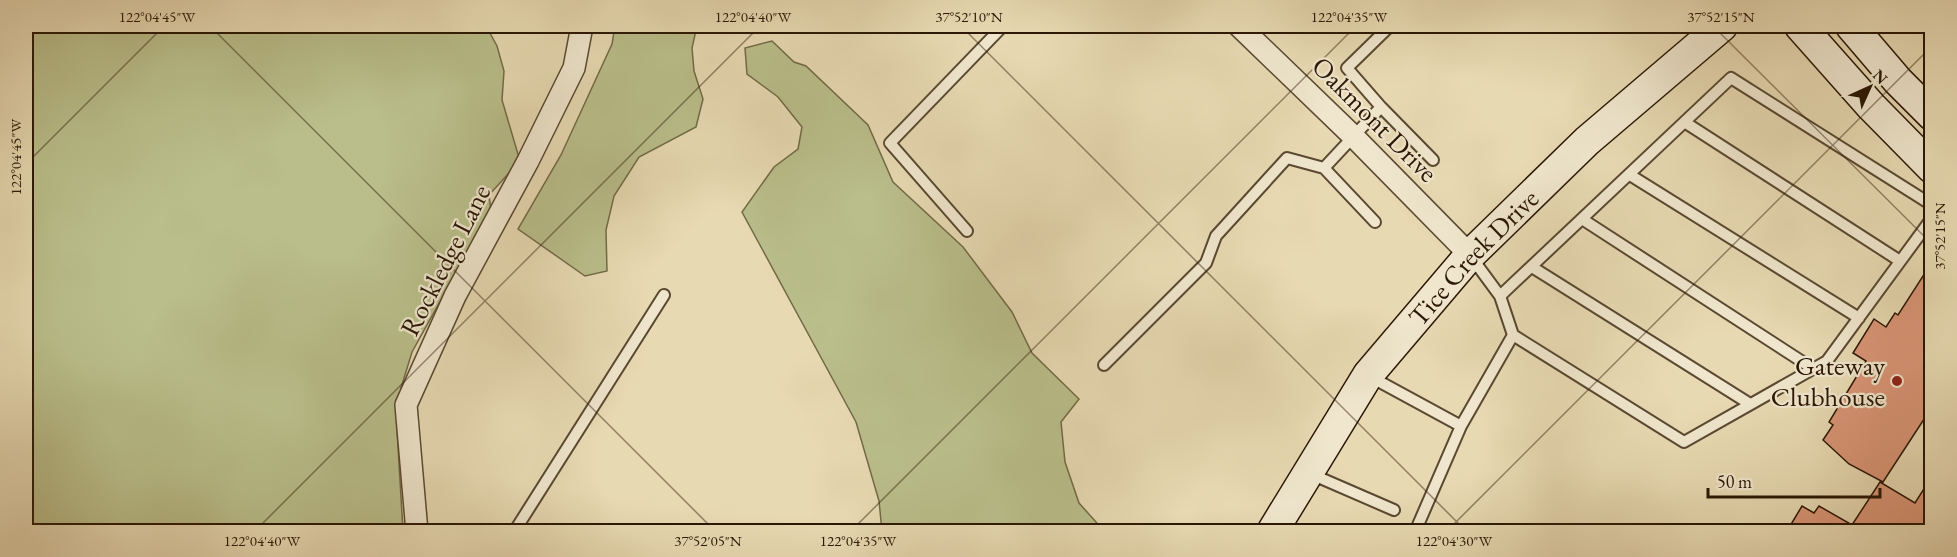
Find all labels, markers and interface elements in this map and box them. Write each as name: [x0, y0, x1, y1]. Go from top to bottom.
text: 122°04'45"W: [119, 7, 195, 26]
text: 122°04'40"W: [715, 7, 791, 26]
text: 37°52'10"N: [935, 7, 1003, 26]
text: 122°04'35"W: [1311, 7, 1387, 26]
text: 37°52'15"N: [1687, 7, 1755, 26]
street label: Oakmont Drive: [1305, 49, 1445, 189]
north arrow: [1840, 57, 1900, 117]
text: N: [1868, 65, 1892, 89]
text: 122°04'45"W: [6, 119, 25, 195]
street label: Rockledge Lane: [392, 178, 498, 342]
street label: Tice Creek Drive: [1400, 181, 1546, 333]
text: 37°52'15"N: [1930, 202, 1949, 270]
place label: Gateway Clubhouse: [1771, 348, 1885, 414]
marker: Gateway Clubhouse: [1890, 374, 1904, 388]
scale bar: [1708, 461, 1880, 499]
text: 50 m: [1717, 470, 1752, 493]
text: 122°04'40"W: [224, 531, 300, 550]
text: 37°52'05"N: [674, 531, 742, 550]
text: 122°04'35"W: [820, 531, 896, 550]
text: 122°04'30"W: [1416, 531, 1492, 550]

